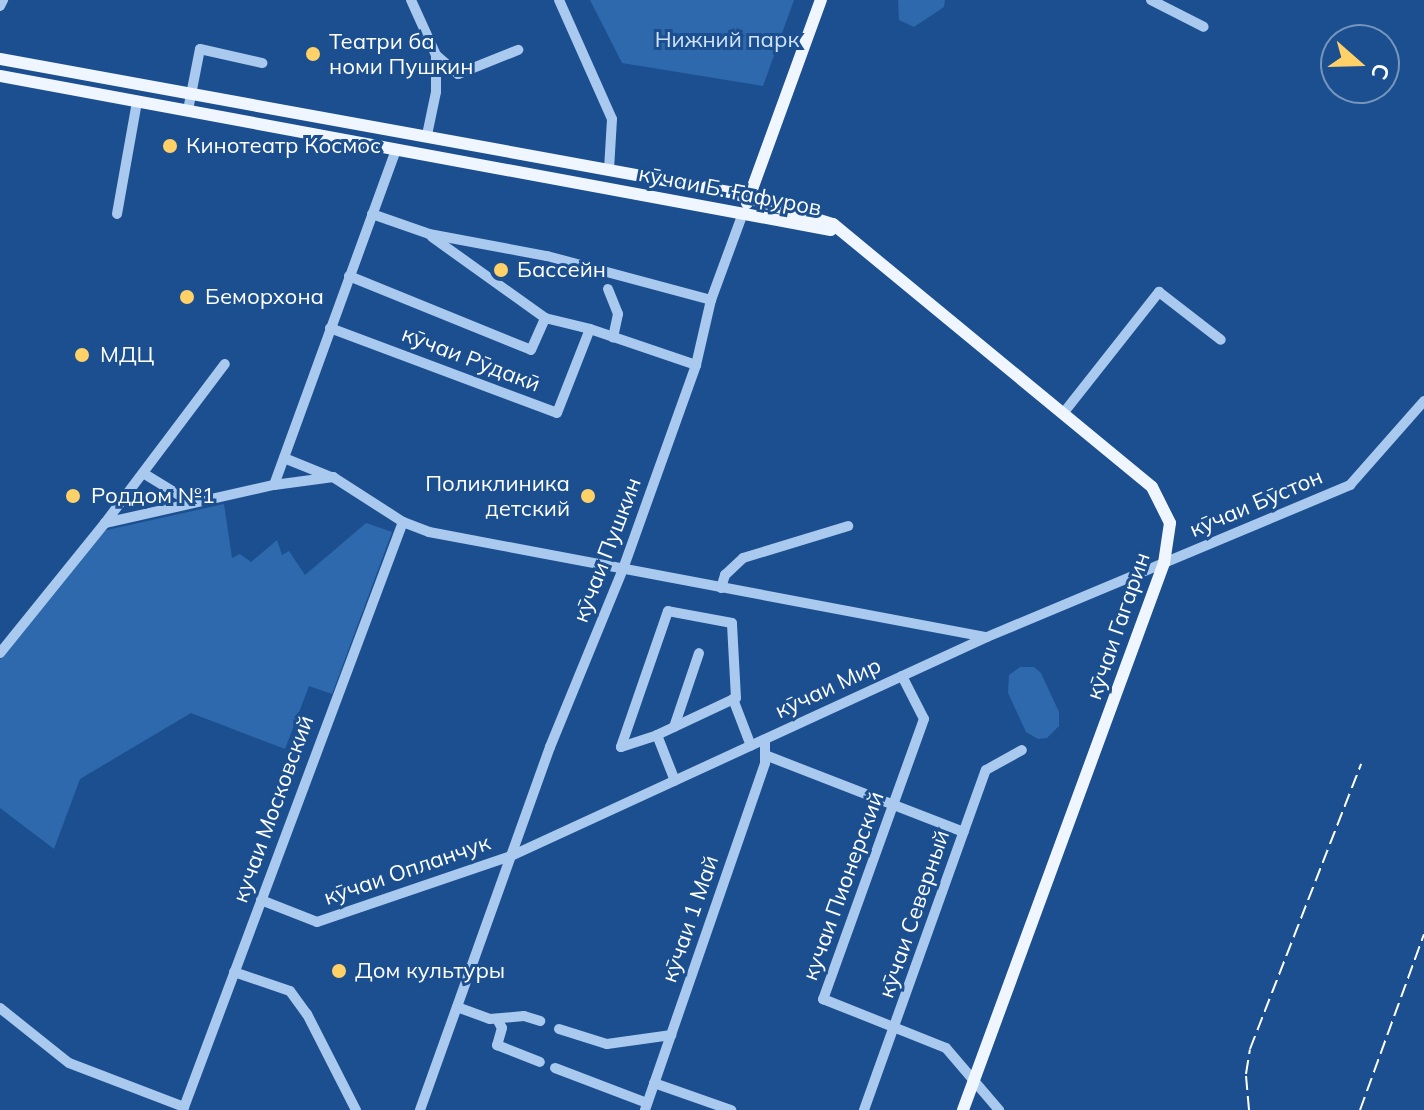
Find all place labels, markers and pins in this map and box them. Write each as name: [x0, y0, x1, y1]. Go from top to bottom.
place label: Театри ба номи Пушкин: [329, 28, 473, 80]
marker: Театри ба номи Пушкин: [304, 45, 322, 63]
place label: Кинотеатр Космос: [186, 133, 381, 159]
marker: Кинотеатр Космос: [161, 137, 179, 155]
place label: Бассейн: [517, 257, 606, 283]
marker: Бассейн: [492, 261, 510, 279]
place label: Беморхона: [205, 284, 324, 310]
marker: Беморхона: [176, 286, 198, 308]
place label: МДЦ: [100, 342, 154, 368]
marker: МДЦ: [71, 344, 93, 366]
place label: Поликлиника детский: [425, 470, 570, 522]
place label: Роддом №1: [91, 483, 215, 509]
marker: Роддом №1: [62, 485, 84, 507]
marker: Поликлиника детский: [577, 485, 599, 507]
place label: Дом культуры: [355, 958, 505, 984]
marker: Дом культуры: [330, 962, 348, 980]

